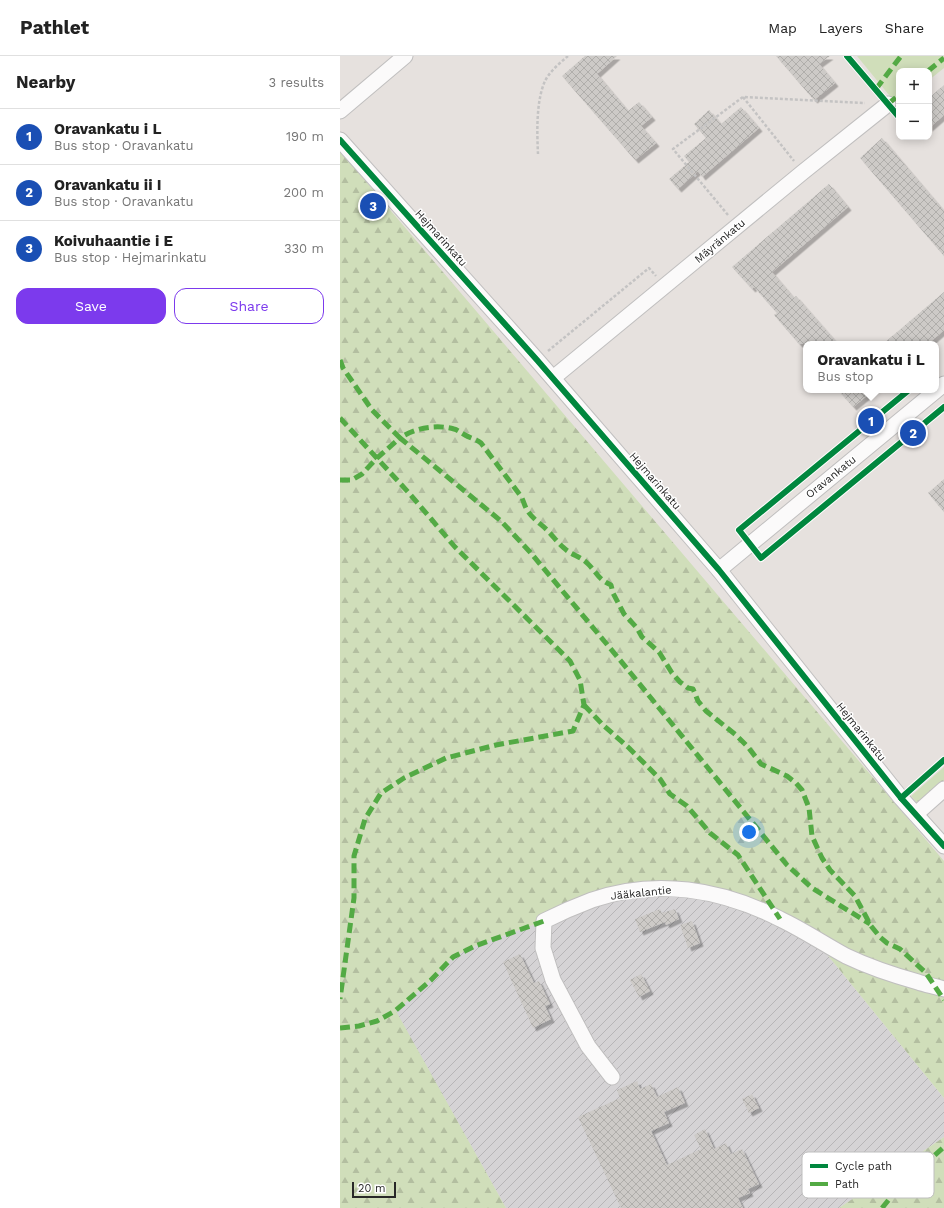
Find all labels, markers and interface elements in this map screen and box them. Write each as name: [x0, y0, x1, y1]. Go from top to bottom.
text: Pathlet: [20, 16, 89, 39]
text: Map: [768, 20, 797, 36]
text: Layers: [819, 20, 863, 36]
text: Share: [885, 20, 924, 36]
map controls: [896, 68, 932, 140]
button: +: [896, 68, 932, 104]
text: Nearby: [16, 72, 75, 92]
text: 3 results: [269, 75, 324, 90]
button: −: [896, 104, 932, 140]
text: Oravankatu i L: [54, 120, 161, 138]
text: 1: [26, 129, 32, 144]
text: 190 m: [286, 129, 324, 144]
text: Bus stop · Oravankatu: [54, 138, 194, 153]
text: Oravankatu ii I: [54, 176, 162, 194]
text: 2: [25, 185, 33, 200]
text: 200 m: [283, 185, 324, 200]
pin: 3: [360, 191, 386, 221]
text: Bus stop · Oravankatu: [54, 194, 194, 209]
street label: Hejmarinkatu: [412, 207, 470, 269]
street label: Mäyränkatu: [692, 216, 748, 266]
text: Koivuhaantie i E: [54, 232, 173, 250]
text: 3: [25, 241, 33, 256]
text: 330 m: [284, 241, 324, 256]
text: Bus stop · Hejmarinkatu: [54, 250, 207, 265]
button: Save: [16, 288, 166, 324]
button: Share: [174, 288, 324, 324]
popup: [803, 341, 939, 393]
text: Oravankatu i L: [817, 351, 925, 369]
text: Bus stop: [817, 369, 873, 384]
pin: 1: [858, 406, 884, 436]
pin: 2: [900, 418, 926, 448]
street label: Hejmarinkatu: [627, 450, 683, 512]
street label: Oravankatu: [803, 453, 859, 501]
street label: Hejmarinkatu: [833, 700, 889, 764]
your location: [739, 822, 759, 842]
street label: Jääkalantie: [610, 883, 672, 903]
legend: [802, 1152, 934, 1198]
text: Cycle path: [835, 1160, 892, 1173]
text: Path: [835, 1178, 859, 1191]
scale bar: [352, 1180, 396, 1199]
text: 20 m: [358, 1182, 386, 1195]

